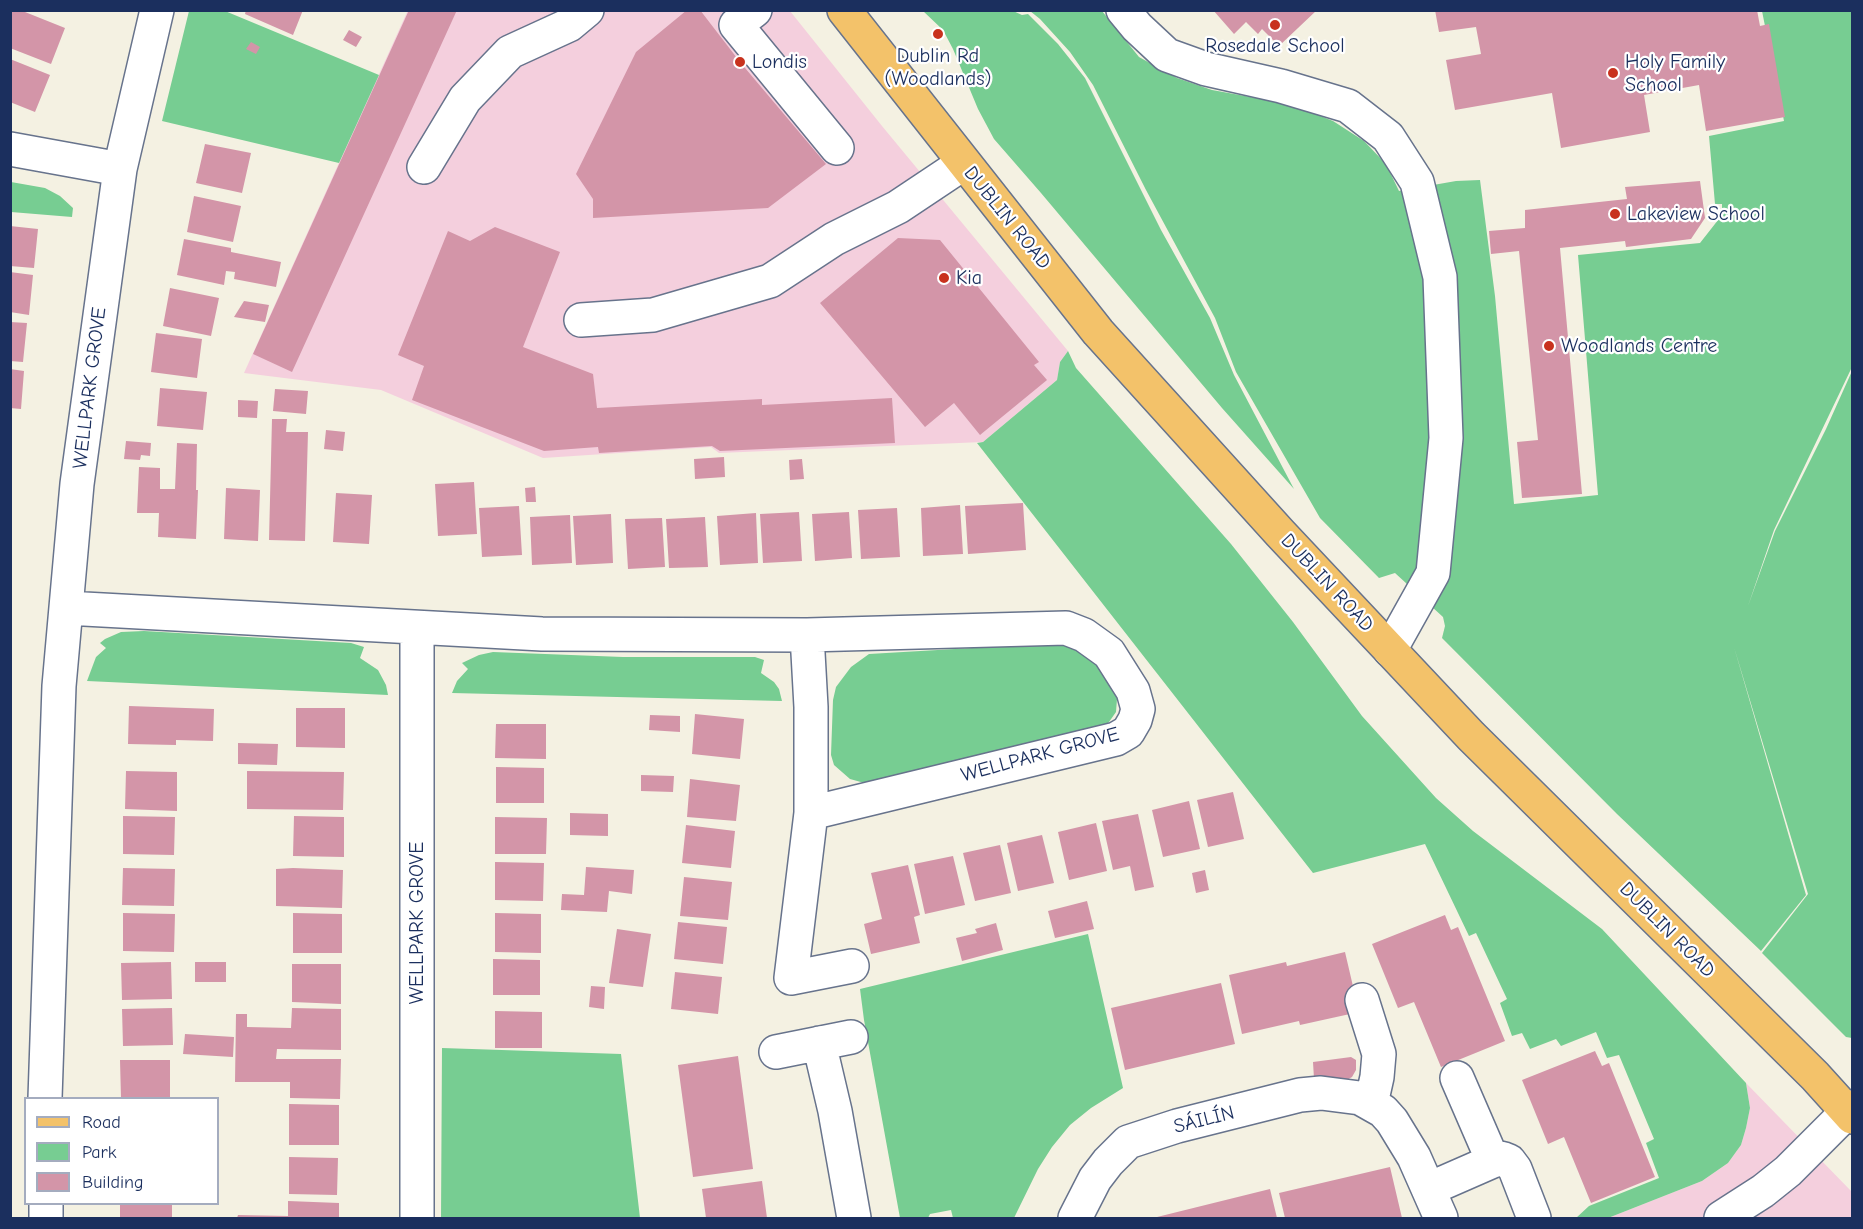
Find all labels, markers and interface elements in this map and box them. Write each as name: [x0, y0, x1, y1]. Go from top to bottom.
marker: Rosedale School: [1268, 18, 1282, 32]
marker: Dublin Rd (Woodlands): [931, 27, 945, 41]
place label: Rosedale School: [1205, 34, 1345, 58]
place label: Dublin Rd (Woodlands): [885, 44, 991, 91]
place label: Londis: [752, 50, 807, 74]
place label: Holy Family School: [1625, 50, 1725, 97]
marker: Londis: [733, 55, 747, 69]
marker: Holy Family School: [1606, 66, 1620, 80]
street label: DUBLIN ROAD: [958, 162, 1056, 274]
place label: Lakeview School: [1627, 202, 1765, 226]
marker: Lakeview School: [1608, 207, 1622, 221]
place label: Kia: [956, 266, 982, 290]
marker: Kia: [937, 271, 951, 285]
street label: WELLPARK GROVE: [68, 306, 112, 470]
place label: Woodlands Centre: [1561, 334, 1717, 358]
marker: Woodlands Centre: [1542, 339, 1556, 353]
street label: DUBLIN ROAD: [1275, 529, 1379, 637]
street label: WELLPARK GROVE: [958, 722, 1122, 788]
street label: WELLPARK GROVE: [405, 842, 429, 1004]
street label: DUBLIN ROAD: [1614, 877, 1720, 983]
legend: [24, 1097, 219, 1205]
street label: SÁILÍN: [1171, 1101, 1237, 1139]
text: Road: [82, 1112, 121, 1133]
text: Park: [82, 1142, 116, 1163]
text: Building: [82, 1172, 144, 1193]

